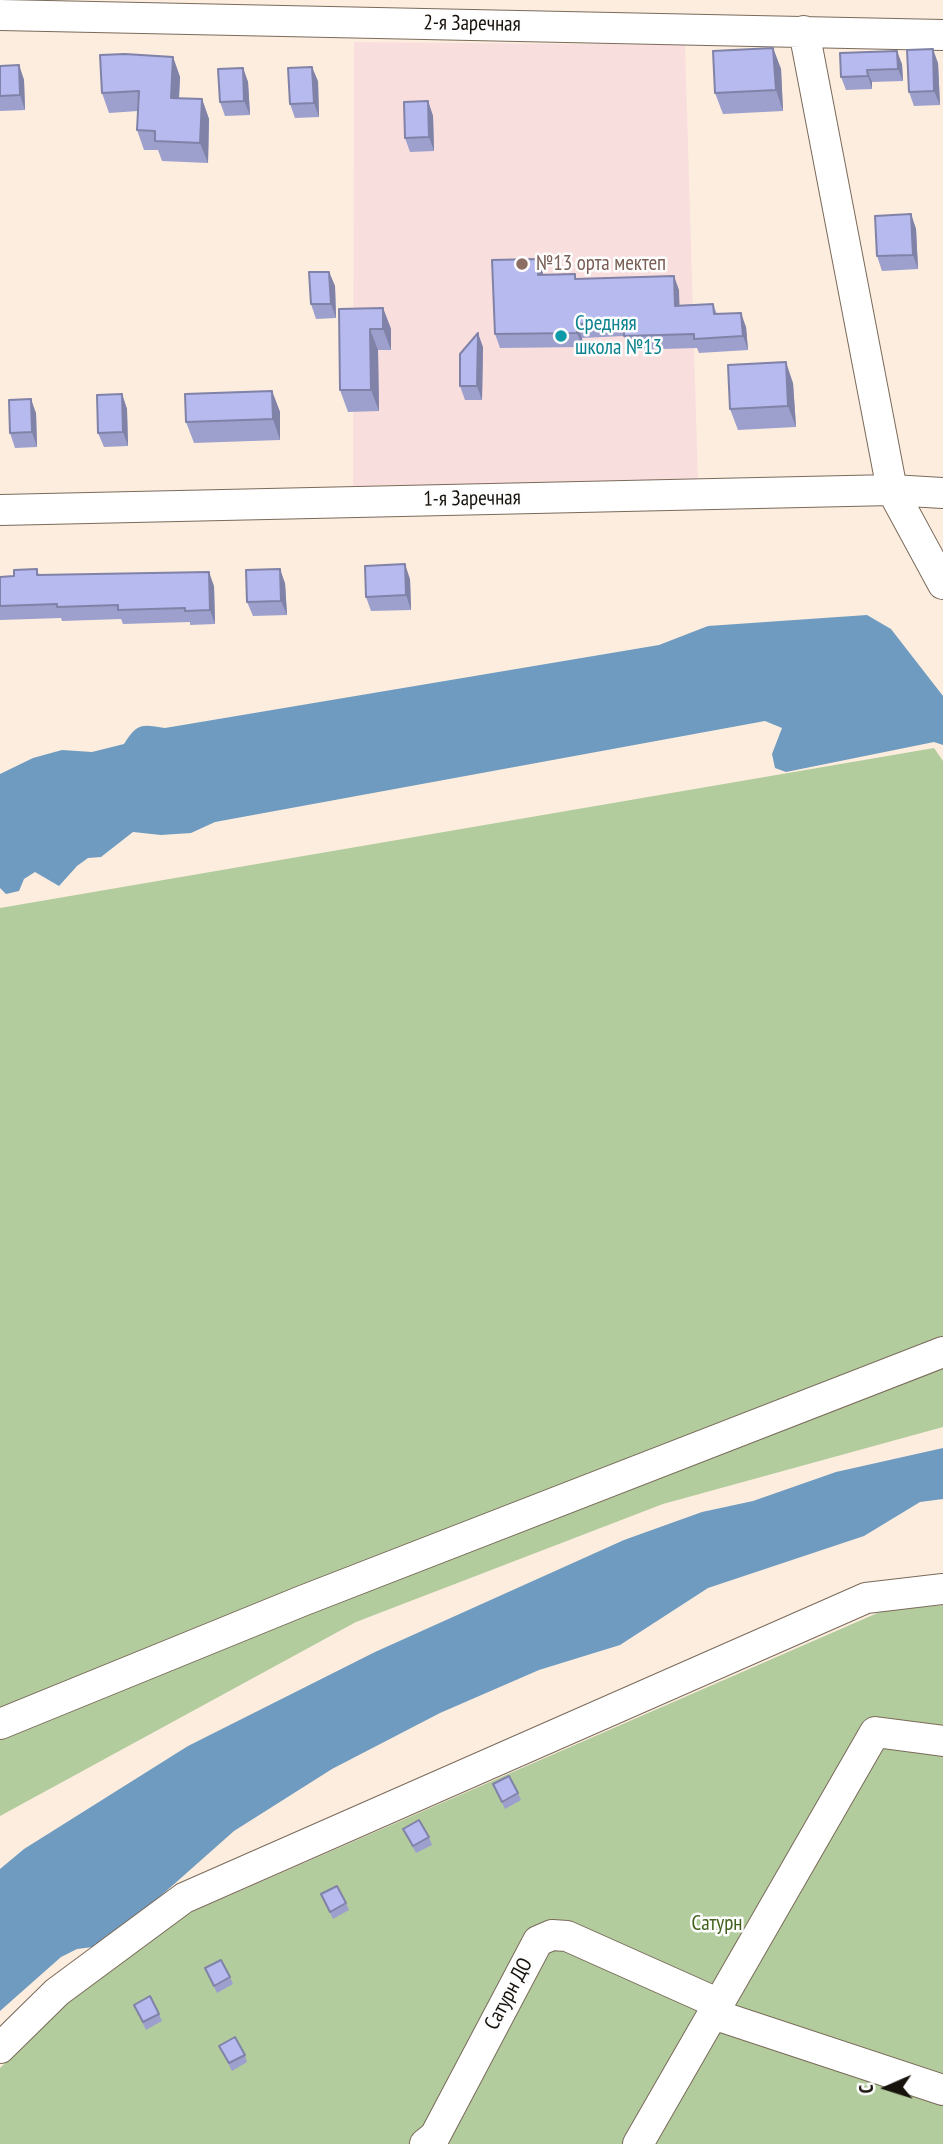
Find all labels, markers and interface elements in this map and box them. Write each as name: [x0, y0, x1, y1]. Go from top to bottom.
street label: 2-я Заречная: [423, 11, 521, 37]
place label: №13 орта мектеп: [536, 251, 666, 277]
marker: №13 орта мектеп: [514, 256, 530, 272]
place label: Средняя школа №13: [575, 311, 662, 361]
marker: Средняя школа №13: [553, 328, 569, 344]
street label: 1-я Заречная: [423, 486, 521, 512]
park label: Сатурн: [692, 1911, 742, 1937]
street label: Сатурн ДО: [480, 1954, 538, 2034]
north arrow: [852, 2053, 922, 2123]
text: С: [854, 2084, 878, 2094]

